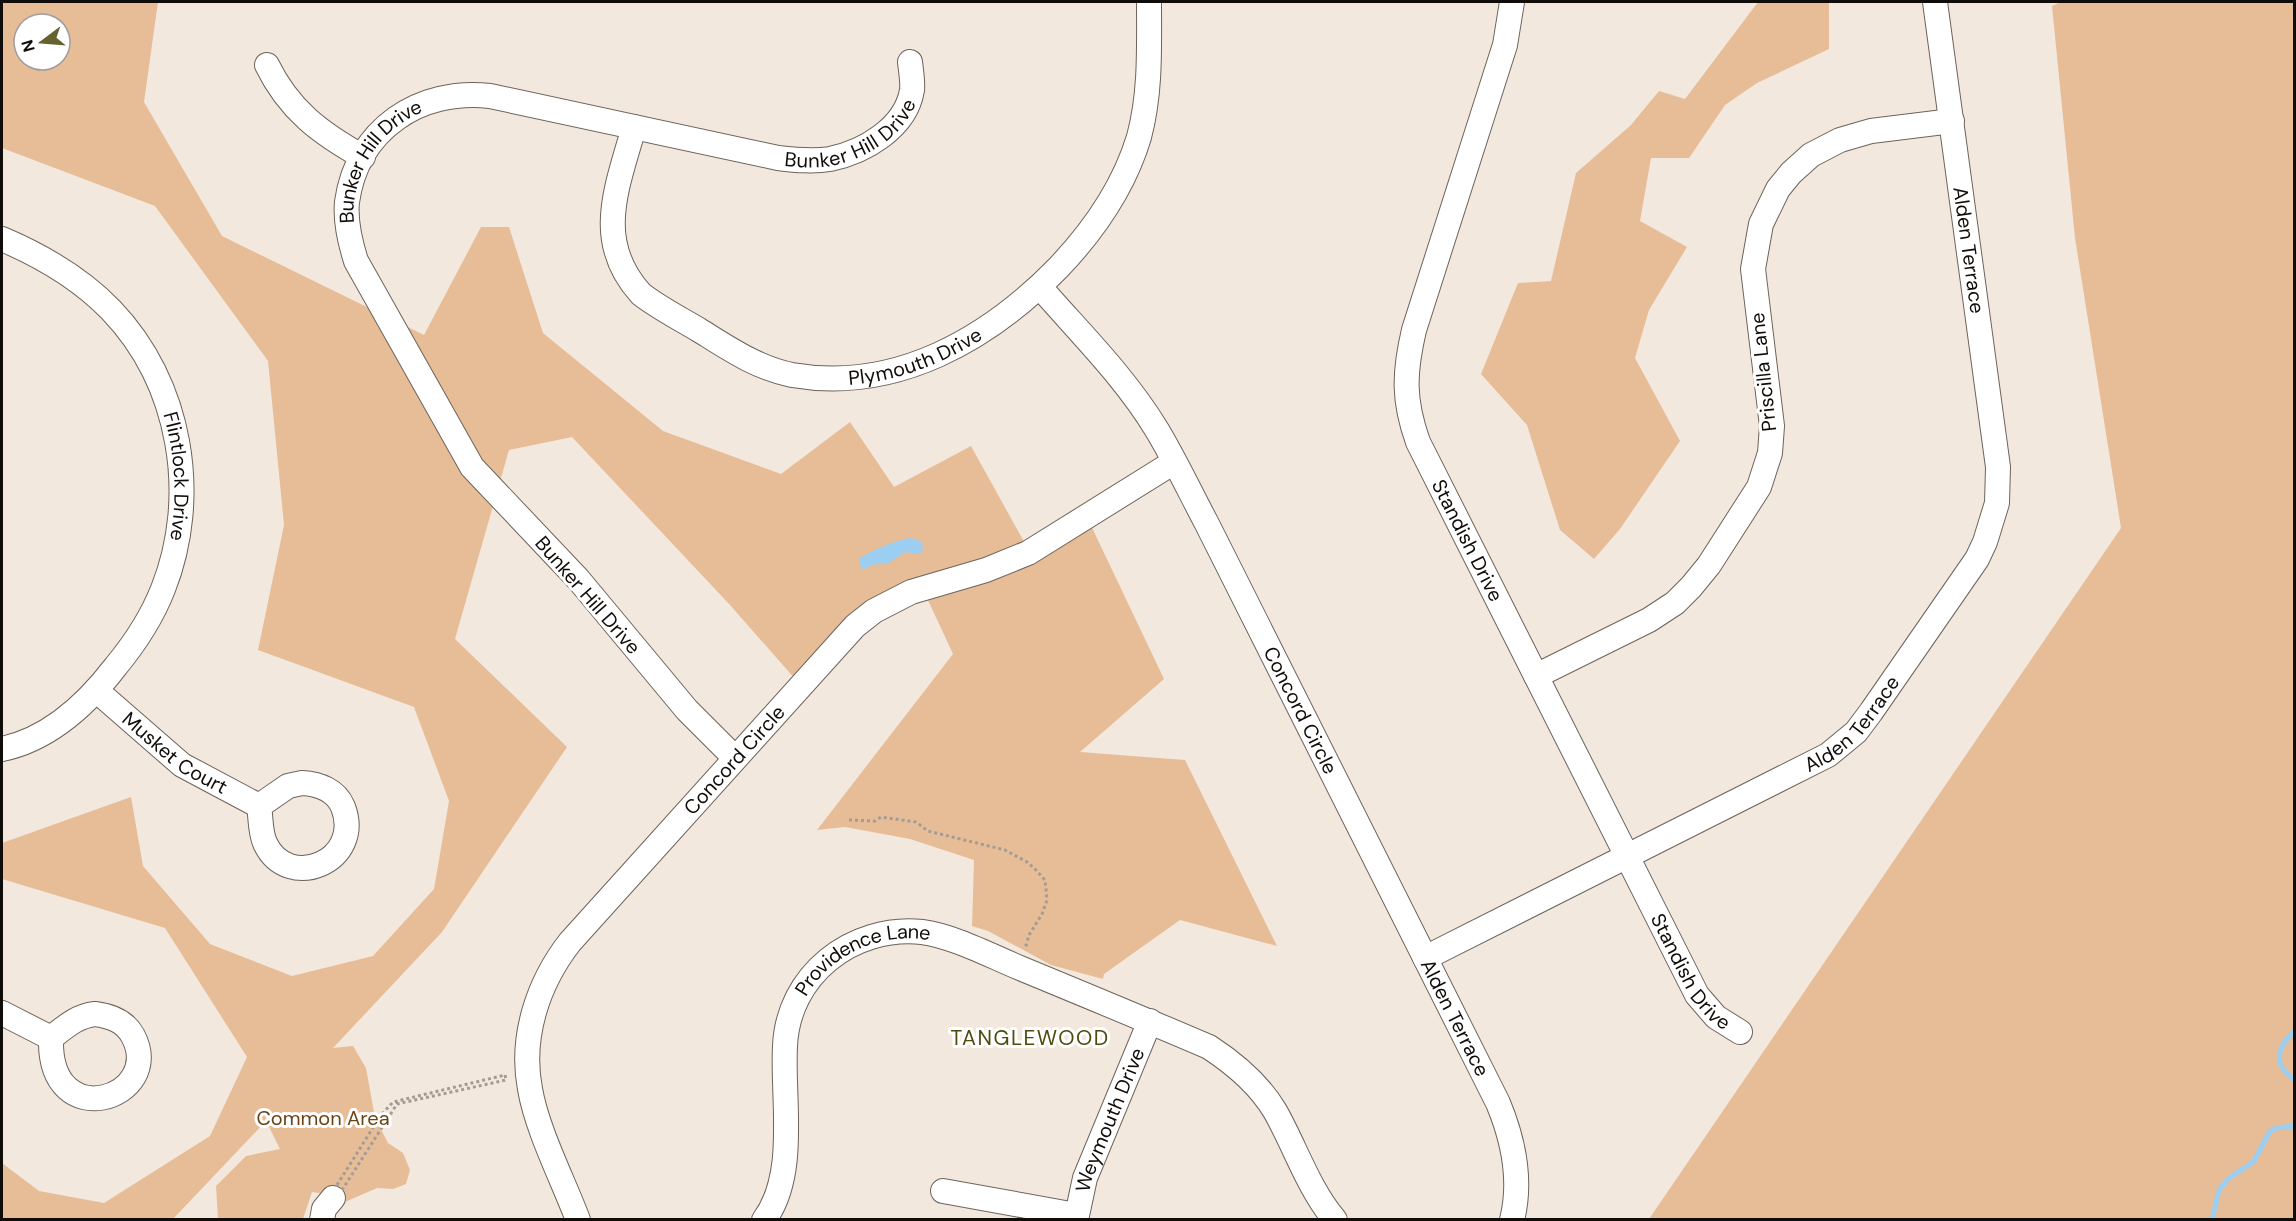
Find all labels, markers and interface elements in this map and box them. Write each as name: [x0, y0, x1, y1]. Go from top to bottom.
north arrow: [12, 12, 72, 72]
text: N: [16, 37, 40, 55]
street label: Bunker Hill Drive: [333, 93, 426, 224]
street label: Bunker Hill Drive: [783, 95, 922, 174]
street label: Alden Terrace: [1947, 185, 1991, 315]
street label: Priscilla Lane: [1744, 311, 1782, 433]
street label: Plymouth Drive: [847, 321, 987, 391]
street label: Flintlock Drive: [158, 409, 195, 543]
street label: Standish Drive: [1426, 475, 1509, 606]
street label: Bunker Hill Drive: [529, 530, 647, 660]
street label: Concord Circle: [1258, 642, 1344, 778]
street label: Alden Terrace: [1800, 671, 1905, 778]
street label: Concord Circle: [678, 699, 791, 820]
street label: Musket Court: [117, 706, 232, 800]
street label: Standish Drive: [1645, 909, 1735, 1036]
street label: Providence Lane: [789, 918, 933, 1000]
street label: Alden Terrace: [1415, 955, 1495, 1081]
district label: TANGLEWOOD: [950, 1024, 1110, 1052]
street label: Weymouth Drive: [1069, 1044, 1151, 1194]
park label: Common Area: [256, 1105, 390, 1131]

